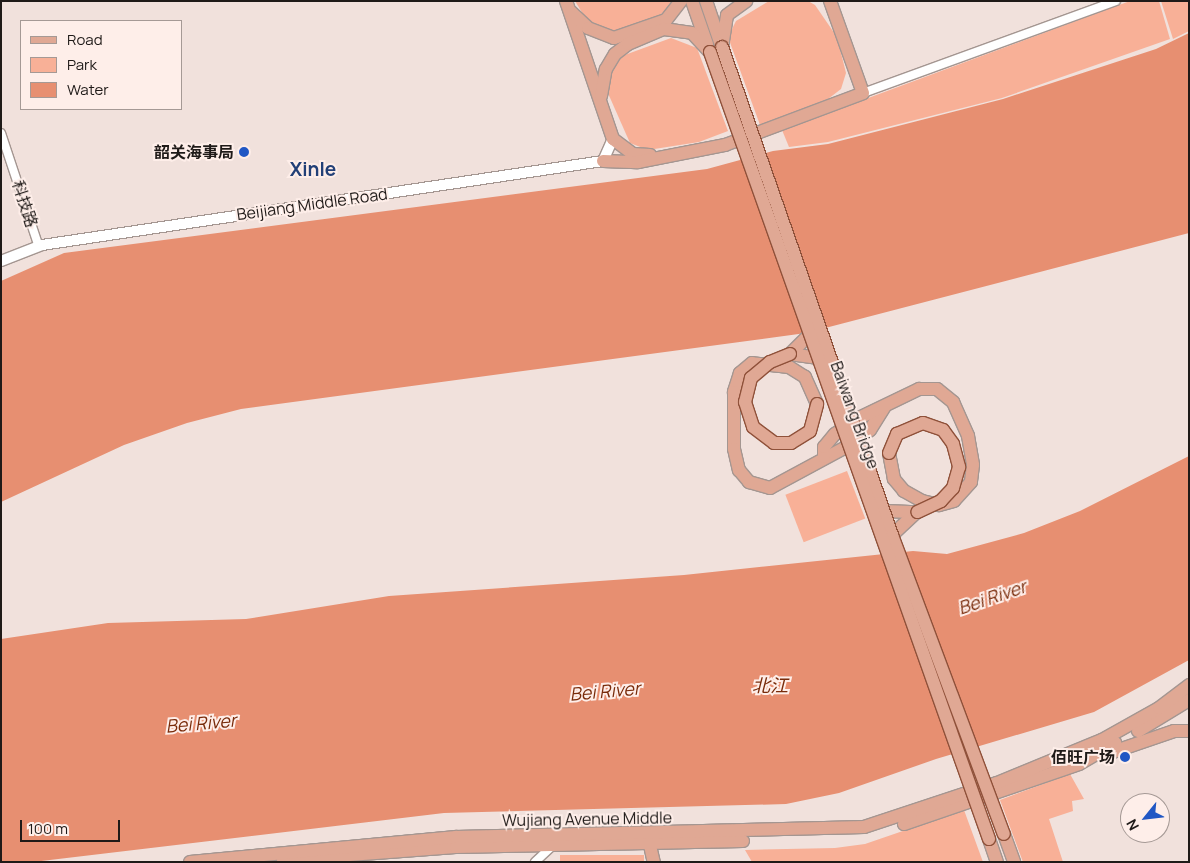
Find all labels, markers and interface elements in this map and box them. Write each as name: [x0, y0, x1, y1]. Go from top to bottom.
legend: [20, 20, 182, 110]
text: Road: [67, 29, 103, 50]
text: Park: [67, 54, 97, 75]
text: Water: [67, 79, 109, 100]
place label: 韶关海事局: [154, 142, 234, 162]
marker: 韶关海事局: [238, 146, 250, 158]
district label: Xinle: [290, 159, 336, 181]
street label: 科技路: [8, 178, 42, 230]
street label: Beijiang Middle Road: [235, 184, 389, 224]
street label: Baiwang Bridge: [827, 359, 883, 471]
water label: Bei River: [955, 575, 1029, 619]
water label: 北江: [752, 674, 788, 696]
water label: Bei River: [569, 677, 641, 705]
water label: Bei River: [165, 709, 237, 737]
place label: 佰旺广场: [1051, 747, 1115, 767]
marker: 佰旺广场: [1119, 751, 1131, 763]
north arrow: [1120, 793, 1170, 843]
street label: Wujiang Avenue Middle: [502, 808, 672, 830]
scale bar: [22, 810, 122, 842]
text: N: [1122, 816, 1143, 834]
text: 100 m: [28, 818, 68, 839]

